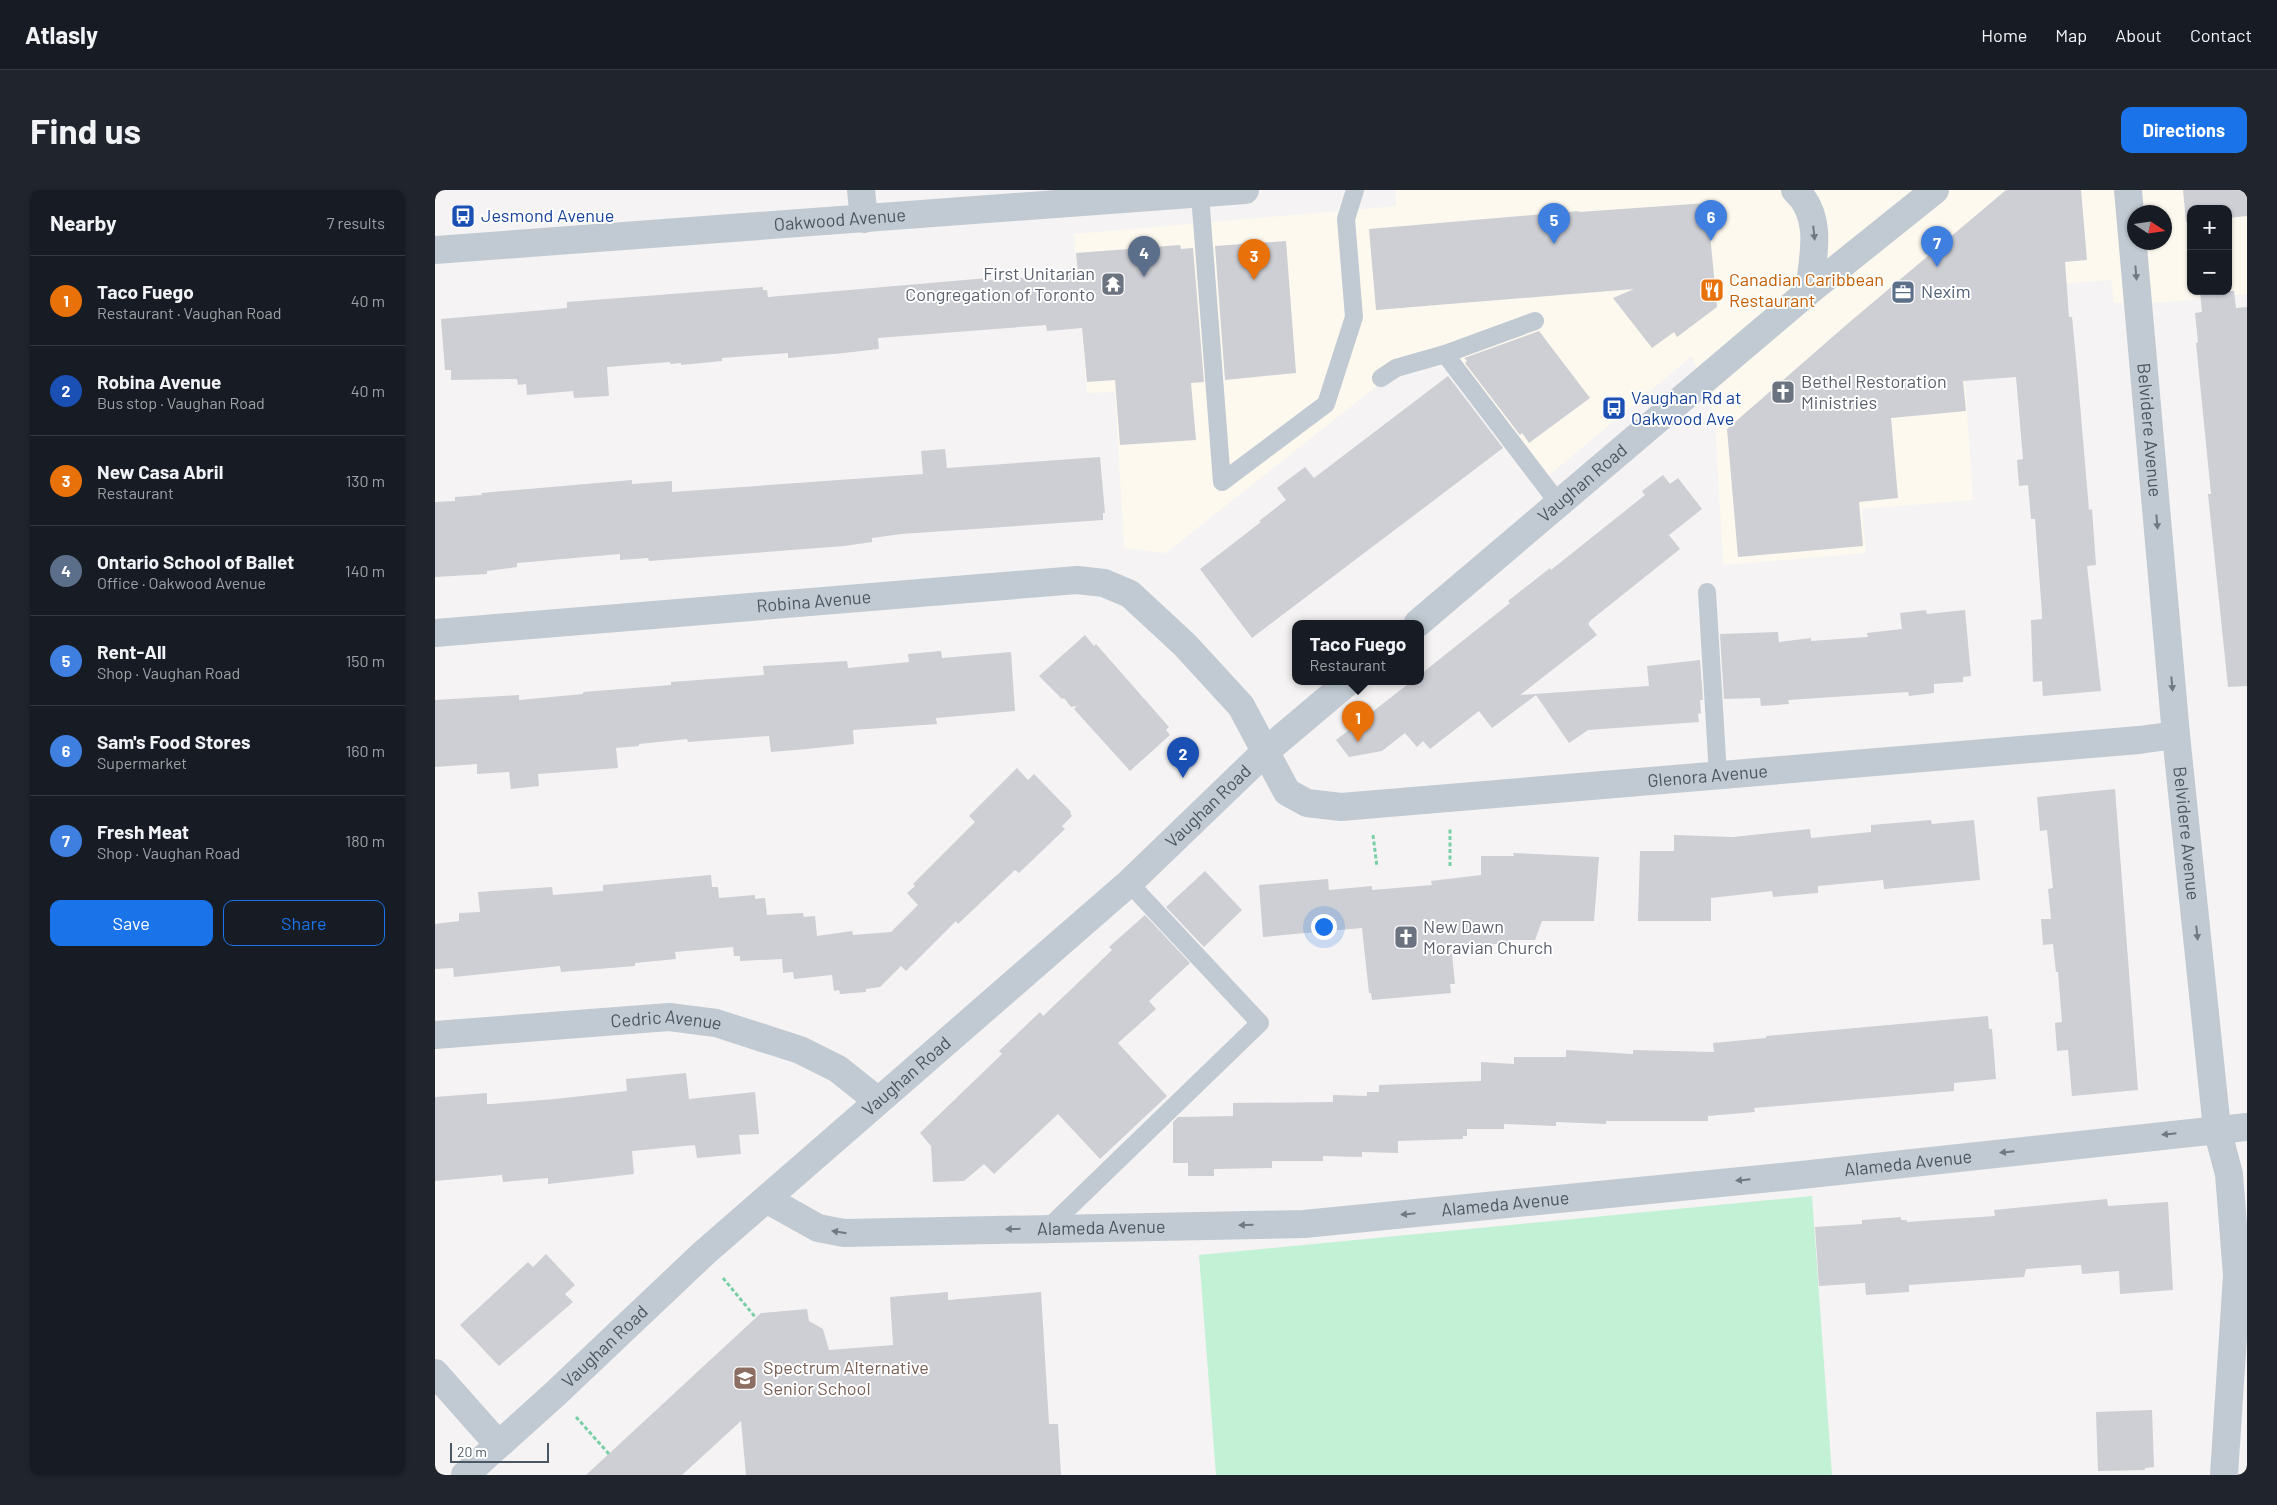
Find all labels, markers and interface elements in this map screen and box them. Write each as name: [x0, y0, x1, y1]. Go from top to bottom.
text: Atlasly: [25, 20, 98, 49]
text: Home: [1981, 24, 2027, 46]
text: Map: [2055, 24, 2087, 46]
text: About: [2115, 24, 2162, 46]
text: Contact: [2190, 24, 2252, 46]
button: Directions: [2121, 107, 2247, 153]
text: Find us: [30, 109, 141, 151]
pin: 6: [1695, 200, 1727, 241]
bus stop icon: Jesmond Avenue: [450, 203, 476, 229]
street label: Oakwood Avenue: [773, 203, 907, 235]
pin: 5: [1538, 203, 1570, 244]
place label: Jesmond Avenue: [481, 204, 614, 226]
north arrow: [2127, 205, 2172, 250]
map controls: [2187, 205, 2232, 295]
button: +: [2187, 205, 2232, 250]
text: Nearby: [50, 210, 116, 235]
text: 7 results: [327, 213, 385, 232]
one-way arrow: [1810, 226, 1818, 242]
pin: 7: [1921, 226, 1953, 267]
pin: 4: [1128, 236, 1160, 277]
pin: 3: [1238, 239, 1270, 280]
button: −: [2187, 250, 2232, 295]
place label: First Unitarian Congregation of Toronto: [905, 262, 1095, 305]
one-way arrow: [2132, 266, 2140, 282]
place label: Canadian Caribbean Restaurant: [1729, 268, 1884, 311]
temple icon: First Unitarian Congregation of Toronto: [1100, 271, 1126, 297]
restaurant icon: Canadian Caribbean Restaurant: [1699, 277, 1725, 303]
office icon: Nexim: [1890, 279, 1916, 305]
text: Taco Fuego: [97, 280, 194, 303]
place label: Nexim: [1921, 280, 1971, 302]
text: 1: [63, 291, 69, 310]
text: 40 m: [351, 291, 385, 310]
text: Restaurant · Vaughan Road: [97, 303, 282, 322]
street label: Belvidere Avenue: [2133, 362, 2167, 498]
text: Robina Avenue: [97, 370, 221, 393]
place label: Bethel Restoration Ministries: [1801, 370, 1947, 413]
church icon: Bethel Restoration Ministries: [1770, 379, 1796, 405]
text: 2: [62, 381, 70, 400]
text: 40 m: [351, 381, 385, 400]
place label: Vaughan Rd at Oakwood Ave: [1631, 386, 1741, 429]
text: Bus stop · Vaughan Road: [97, 393, 265, 412]
bus stop icon: Vaughan Rd at Oakwood Ave: [1601, 395, 1627, 421]
street label: Vaughan Road: [1533, 438, 1631, 527]
text: New Casa Abril: [97, 460, 223, 483]
text: 3: [62, 471, 70, 490]
text: 130 m: [346, 471, 385, 490]
text: Restaurant: [97, 483, 174, 502]
one-way arrow: [2154, 515, 2162, 531]
text: Ontario School of Ballet: [97, 550, 294, 573]
text: 4: [61, 561, 71, 580]
text: 140 m: [345, 561, 385, 580]
text: Office · Oakwood Avenue: [97, 573, 266, 592]
street label: Robina Avenue: [755, 585, 872, 616]
popup: [1292, 620, 1424, 685]
text: Taco Fuego: [1310, 632, 1406, 655]
text: Rent-All: [97, 640, 166, 663]
text: 5: [62, 651, 70, 670]
text: 150 m: [346, 651, 385, 670]
text: Restaurant: [1310, 655, 1386, 674]
text: Shop · Vaughan Road: [97, 663, 240, 682]
one-way arrow: [2168, 677, 2176, 693]
pin: 1: [1342, 701, 1374, 742]
text: Sam's Food Stores: [97, 730, 250, 753]
pin: 2: [1167, 737, 1199, 778]
text: 6: [62, 741, 70, 760]
text: 160 m: [346, 741, 385, 760]
text: Supermarket: [97, 753, 187, 772]
street label: Glenora Avenue: [1647, 759, 1769, 791]
street label: Vaughan Road: [1160, 760, 1255, 852]
street label: Belvidere Avenue: [2169, 765, 2205, 901]
text: Fresh Meat: [97, 820, 189, 843]
text: 7: [62, 831, 70, 850]
text: 180 m: [346, 831, 385, 850]
text: Shop · Vaughan Road: [97, 843, 240, 862]
button: Save: [50, 900, 213, 946]
button: Share: [223, 900, 385, 946]
your location: [1311, 914, 1337, 940]
place label: New Dawn Moravian Church: [1423, 915, 1553, 958]
church icon: New Dawn Moravian Church: [1393, 924, 1419, 950]
one-way arrow: [2193, 925, 2201, 941]
street label: Cedric Avenue: [610, 1005, 725, 1034]
street label: Vaughan Road: [857, 1031, 955, 1120]
one-way arrow: [2160, 1130, 2176, 1138]
street label: Alameda Avenue: [1843, 1145, 1973, 1180]
one-way arrow: [1999, 1148, 2015, 1156]
one-way arrow: [1735, 1177, 1751, 1185]
street label: Alameda Avenue: [1440, 1186, 1570, 1220]
one-way arrow: [1399, 1210, 1415, 1218]
street label: Alameda Avenue: [1037, 1215, 1166, 1239]
one-way arrow: [1237, 1221, 1253, 1229]
one-way arrow: [1005, 1225, 1021, 1233]
one-way arrow: [831, 1228, 847, 1236]
street label: Vaughan Road: [557, 1300, 652, 1392]
place label: Spectrum Alternative Senior School: [763, 1356, 929, 1399]
school or university icon: Spectrum Alternative Senior School: [732, 1365, 758, 1391]
scale bar: [450, 1440, 549, 1463]
text: 20 m: [457, 1443, 487, 1460]

